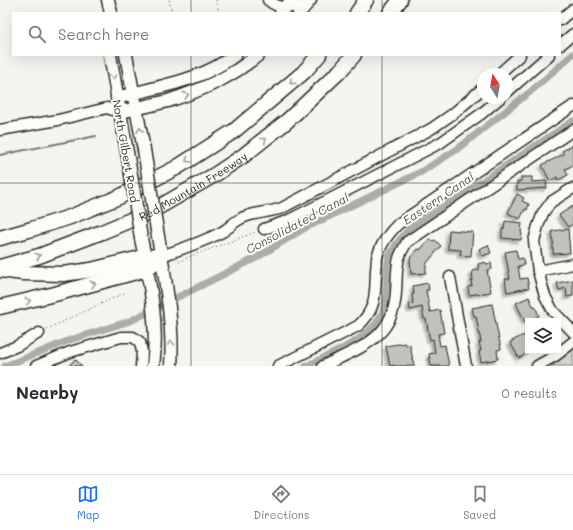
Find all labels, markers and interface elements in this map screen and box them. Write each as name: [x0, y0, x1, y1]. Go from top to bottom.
search box: [12, 12, 561, 56]
icon: search: [26, 23, 48, 45]
text: Search here: [58, 24, 149, 44]
north arrow: [477, 68, 513, 104]
one-way arrow: [109, 73, 117, 80]
one-way arrow: [289, 78, 296, 85]
one-way arrow: [182, 91, 189, 100]
street label: North Gilbert Road: [110, 98, 142, 204]
one-way arrow: [136, 127, 145, 133]
one-way arrow: [259, 137, 267, 144]
street label: Red Mountain Freeway: [136, 148, 250, 223]
one-way arrow: [185, 156, 192, 163]
water label: Eastern Canal: [399, 168, 477, 228]
water label: Consolidated Canal: [243, 189, 351, 257]
one-way arrow: [34, 252, 41, 261]
one-way arrow: [89, 280, 96, 289]
one-way arrow: [24, 297, 31, 305]
map controls: [525, 318, 561, 354]
button: layers: [525, 318, 561, 354]
one-way arrow: [167, 340, 176, 346]
text: Nearby: [16, 381, 78, 403]
text: 0 results: [502, 384, 557, 401]
tab: Map: [77, 483, 99, 522]
tab: Directions: [253, 483, 309, 522]
tab: Saved: [463, 483, 496, 522]

